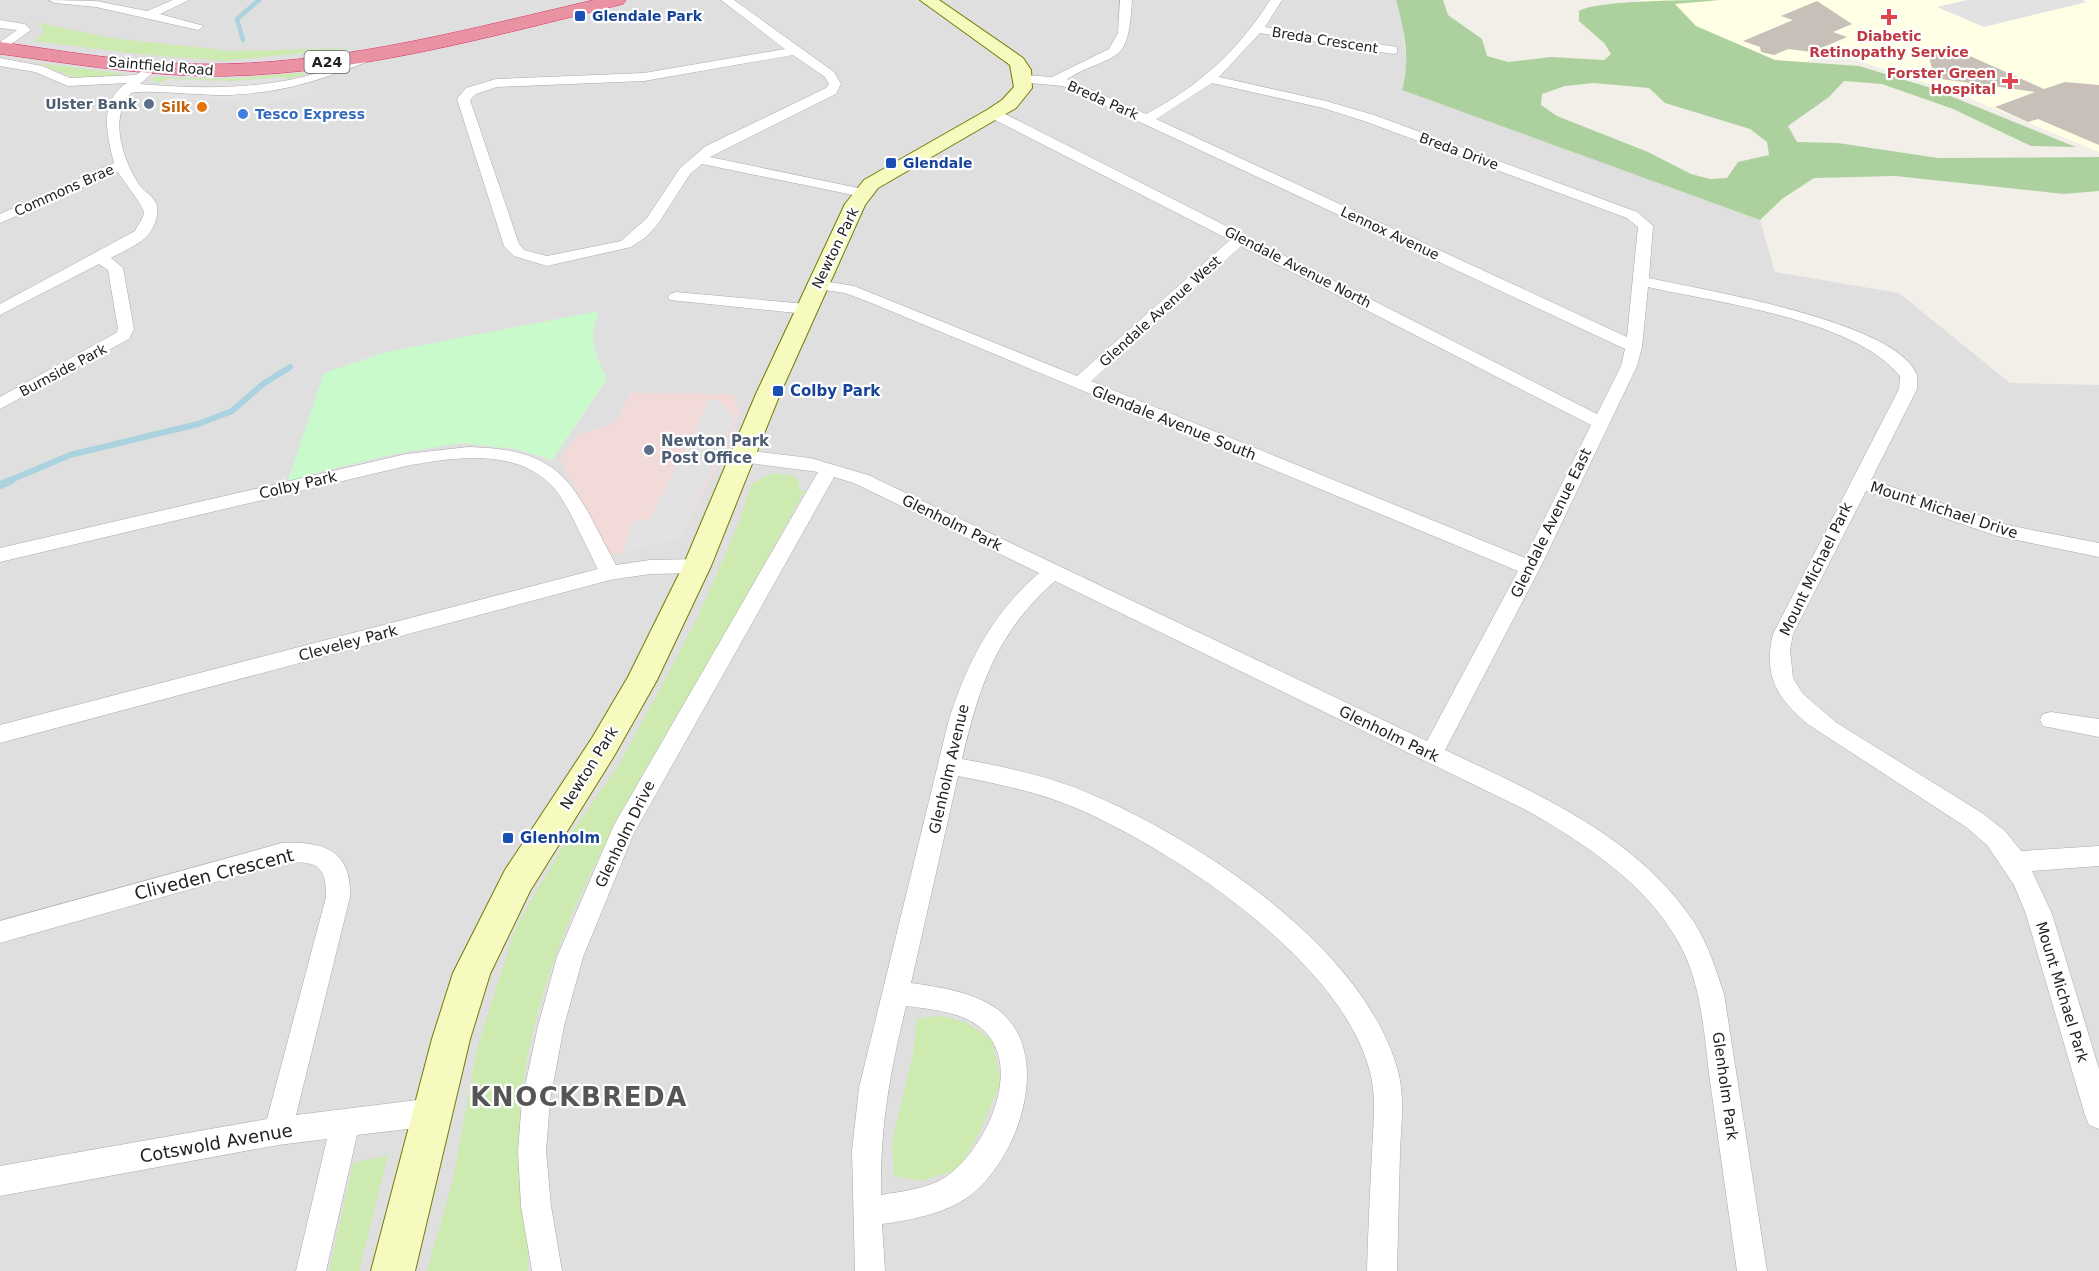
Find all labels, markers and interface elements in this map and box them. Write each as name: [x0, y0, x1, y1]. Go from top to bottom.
place label: Glendale Park: [592, 8, 703, 24]
marker: Diabetic Retinopathy Service: [1880, 8, 1898, 26]
marker: Glendale Park: [573, 9, 587, 23]
street label: Breda Crescent: [1271, 24, 1380, 56]
place label: Diabetic Retinopathy Service: [1809, 28, 1969, 60]
road number: A24: [304, 51, 350, 73]
street label: Saintfield Road: [108, 53, 214, 79]
place label: Forster Green Hospital: [1887, 65, 1996, 97]
marker: Forster Green Hospital: [2001, 72, 2019, 90]
street label: Breda Park: [1065, 77, 1142, 123]
place label: Ulster Bank: [45, 96, 138, 112]
marker: Ulster Bank: [142, 97, 156, 111]
place label: Silk: [161, 99, 191, 115]
marker: Silk: [195, 100, 209, 114]
place label: Tesco Express: [255, 106, 365, 122]
marker: Tesco Express: [236, 107, 250, 121]
street label: Breda Drive: [1417, 129, 1501, 173]
place label: Glendale: [903, 155, 973, 171]
marker: Glendale: [884, 156, 898, 170]
street label: Commons Brae: [12, 161, 116, 219]
street label: Lennox Avenue: [1338, 203, 1442, 263]
street label: Newton Park: [808, 204, 862, 291]
street label: Glendale Avenue North: [1222, 223, 1374, 311]
street label: Glendale Avenue West: [1096, 252, 1224, 370]
street label: Burnside Park: [17, 340, 110, 400]
place label: Colby Park: [790, 382, 881, 400]
street label: Glendale Avenue South: [1089, 382, 1259, 464]
marker: Colby Park: [771, 384, 785, 398]
place label: Newton Park Post Office: [661, 432, 770, 467]
marker: Newton Park Post Office: [642, 443, 656, 457]
street label: Glendale Avenue East: [1507, 445, 1595, 601]
street label: Colby Park: [257, 467, 339, 503]
street label: Mount Michael Drive: [1868, 478, 2020, 542]
street label: Glenholm Park: [899, 491, 1005, 555]
street label: Mount Michael Park: [1776, 499, 1856, 639]
street label: Cleveley Park: [297, 621, 400, 665]
street label: Glenholm Avenue: [925, 702, 973, 836]
street label: Glenholm Park: [1336, 702, 1442, 766]
street label: Newton Park: [556, 723, 622, 813]
street label: Glenholm Drive: [591, 778, 659, 890]
place label: Glenholm: [520, 829, 600, 847]
marker: Glenholm: [501, 831, 515, 845]
street label: Cliveden Crescent: [132, 844, 296, 904]
street label: Mount Michael Park: [2032, 919, 2092, 1065]
street label: Glenholm Park: [1708, 1031, 1742, 1142]
district label: KNOCKBREDA: [470, 1082, 688, 1112]
street label: Cotswold Avenue: [138, 1119, 294, 1167]

